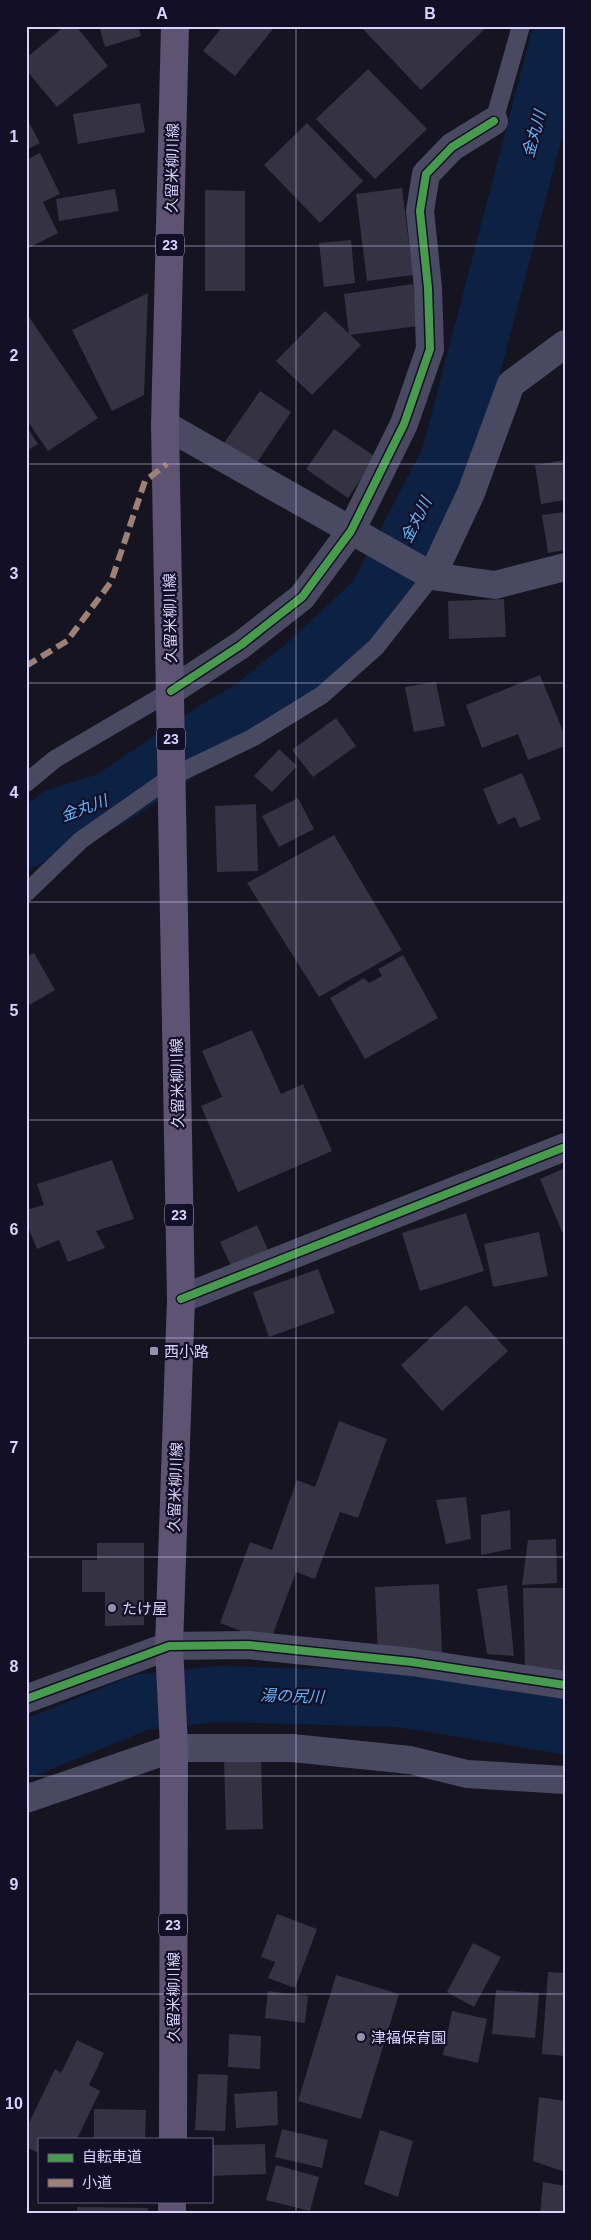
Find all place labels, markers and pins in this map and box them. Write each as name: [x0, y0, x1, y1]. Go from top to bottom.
place label: 西小路: [164, 1343, 209, 1360]
marker: 西小路: [148, 1345, 160, 1357]
place label: たけ屋: [122, 1600, 167, 1617]
marker: たけ屋: [106, 1602, 118, 1614]
place label: 津福保育園: [371, 2029, 446, 2046]
marker: 津福保育園: [355, 2031, 367, 2043]

